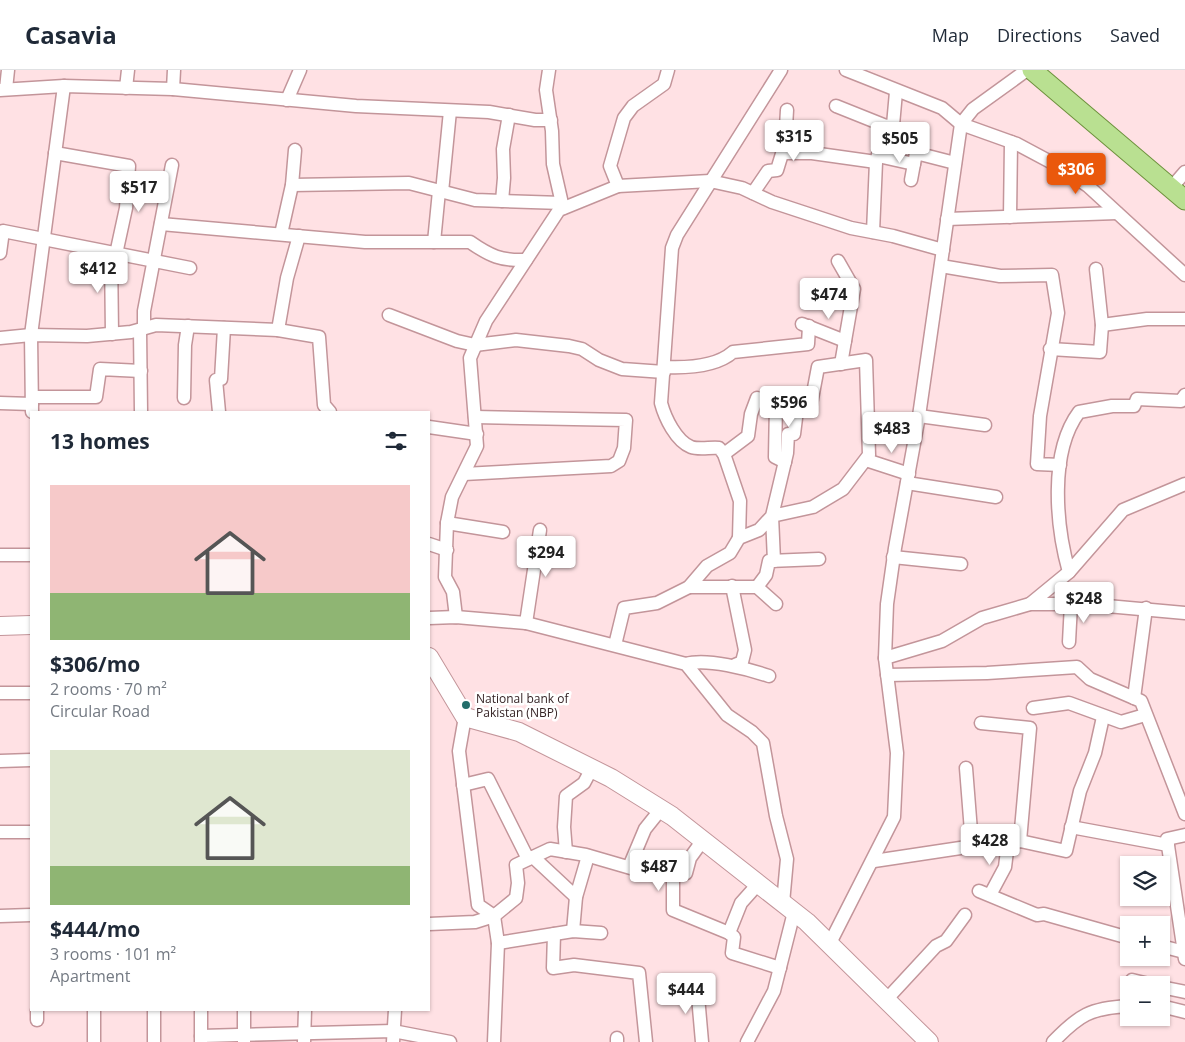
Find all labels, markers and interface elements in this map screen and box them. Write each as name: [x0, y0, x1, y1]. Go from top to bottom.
text: Casavia: [25, 18, 117, 51]
text: Map: [932, 23, 969, 47]
text: Directions: [997, 23, 1082, 47]
text: Saved: [1110, 23, 1160, 47]
pin: $315: [764, 119, 824, 162]
pin: $505: [870, 122, 930, 164]
text: $315: [776, 125, 812, 147]
text: $505: [882, 127, 918, 149]
pin: $306: [1046, 152, 1106, 195]
text: $306: [1058, 158, 1094, 180]
pin: $517: [109, 170, 169, 213]
text: $517: [121, 176, 157, 198]
pin: $412: [68, 252, 128, 294]
text: $412: [80, 257, 116, 279]
pin: $474: [799, 278, 859, 320]
text: $474: [811, 283, 847, 305]
pin: $596: [759, 386, 819, 428]
text: $596: [771, 391, 807, 413]
pin: $483: [862, 412, 922, 454]
text: $483: [874, 417, 910, 439]
text: 13 homes: [50, 427, 150, 455]
icon: filters: [382, 427, 410, 455]
icon: home: [185, 518, 275, 608]
pin: $294: [516, 536, 576, 578]
text: $294: [528, 541, 564, 563]
pin: $248: [1054, 582, 1114, 624]
text: $248: [1066, 587, 1102, 609]
text: $306/mo: [50, 650, 140, 678]
text: 2 rooms · 70 m²: [50, 678, 167, 700]
place label: National bank of Pakistan (NBP): [476, 690, 569, 721]
marker: National bank of Pakistan (NBP): [460, 699, 472, 711]
text: Circular Road: [50, 700, 150, 722]
icon: home: [185, 783, 275, 873]
pin: $428: [960, 824, 1020, 866]
text: $428: [972, 829, 1008, 851]
pin: $487: [629, 850, 689, 892]
text: $487: [641, 855, 677, 877]
map controls: [1120, 856, 1170, 1026]
button: layers: [1120, 856, 1170, 906]
text: $444/mo: [50, 915, 140, 943]
button: +: [1120, 916, 1170, 966]
text: 3 rooms · 101 m²: [50, 943, 176, 965]
text: Apartment: [50, 965, 130, 987]
pin: $444: [656, 972, 716, 1015]
button: −: [1120, 976, 1170, 1026]
text: $444: [668, 978, 704, 1000]

